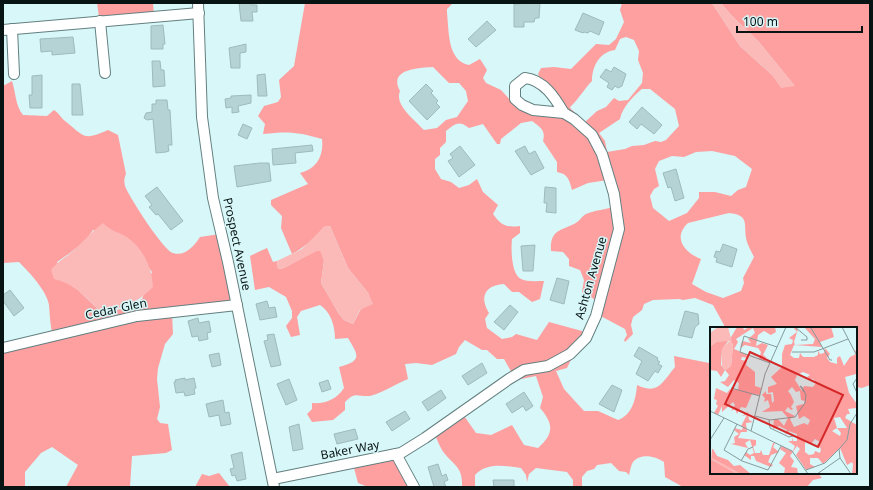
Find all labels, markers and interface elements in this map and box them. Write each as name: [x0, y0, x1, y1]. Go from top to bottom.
scale bar: [737, 8, 862, 34]
text: 100 m: [743, 13, 778, 30]
street label: Prospect Avenue: [219, 196, 256, 292]
street label: Ashton Avenue: [571, 234, 610, 321]
street label: Cedar Glen: [84, 294, 148, 323]
inset map: [710, 327, 857, 474]
street label: Baker Way: [319, 435, 382, 464]

